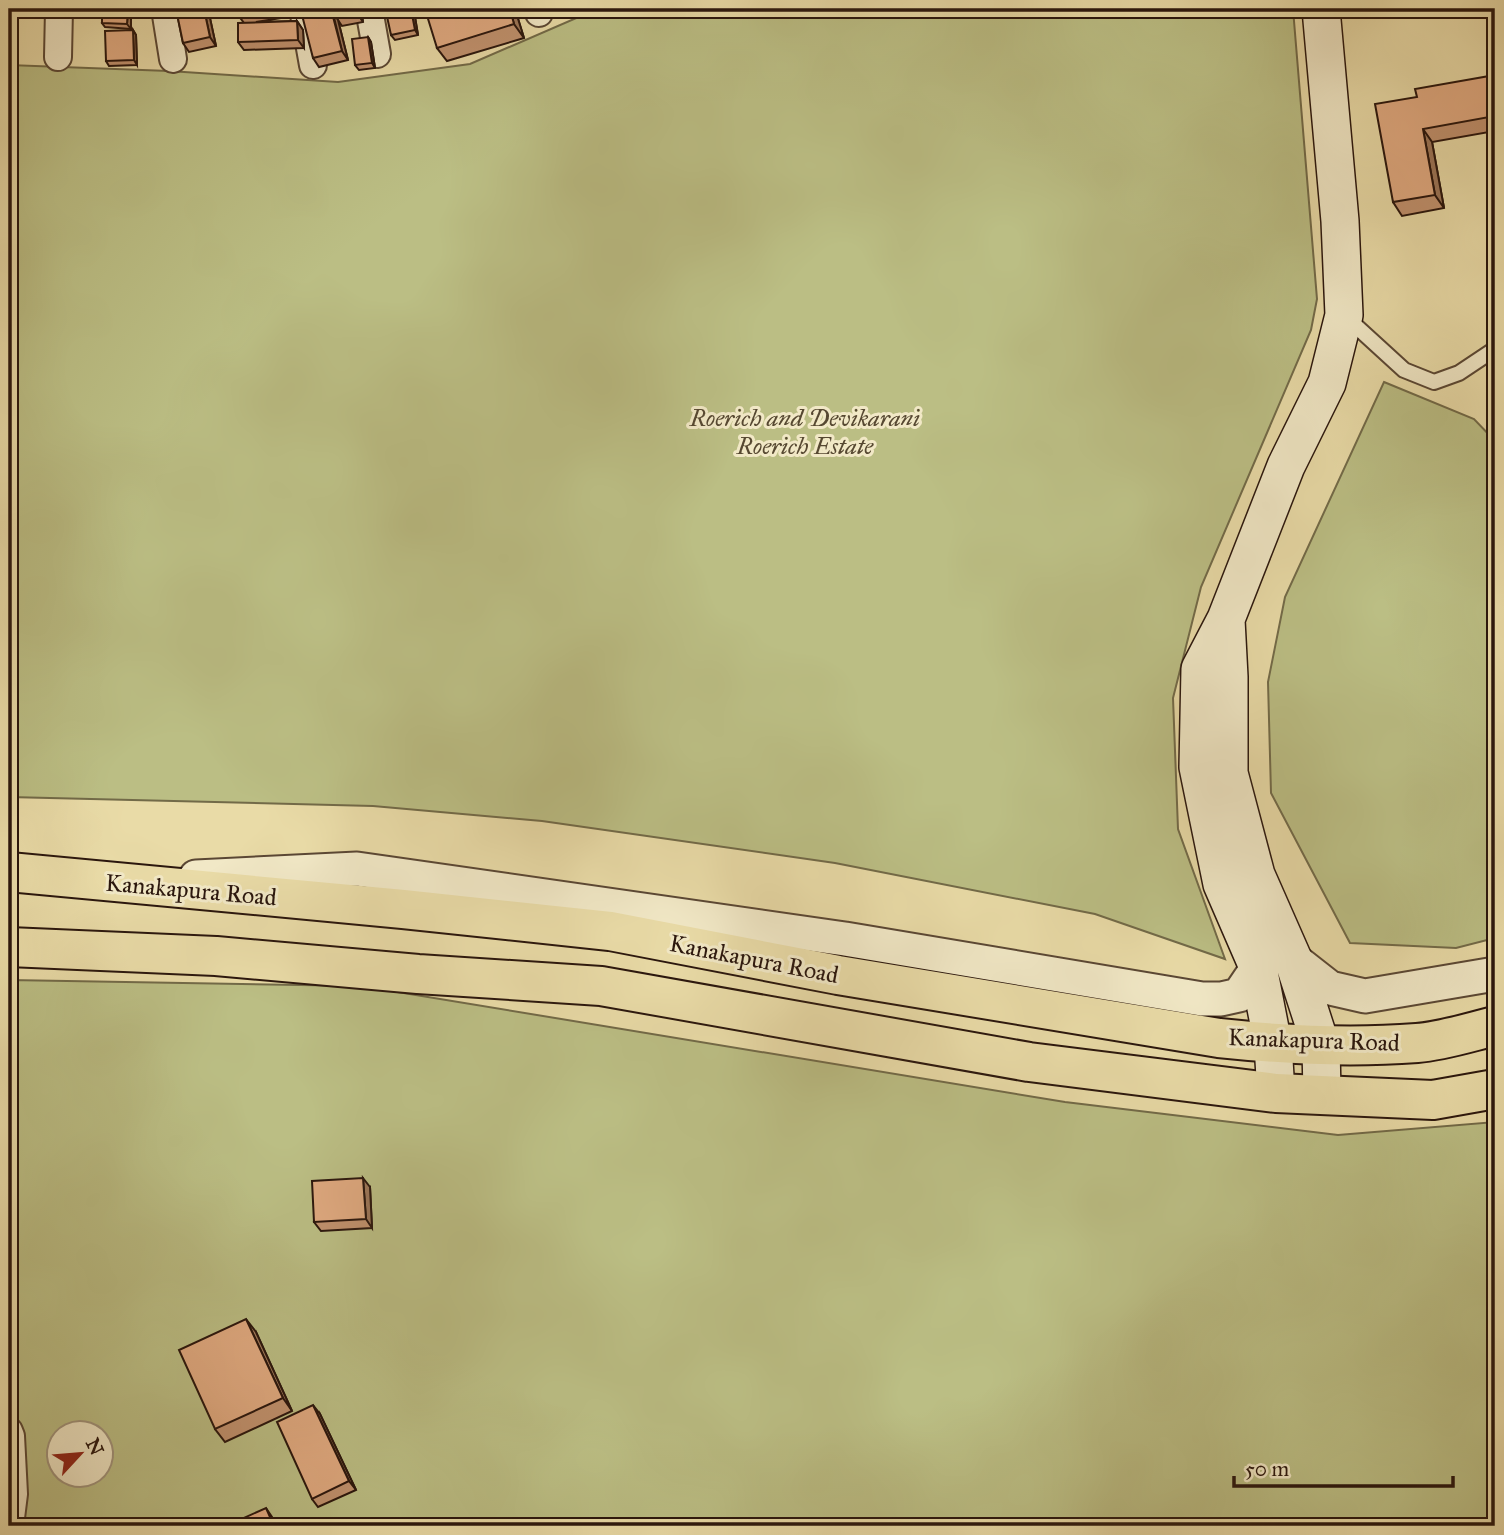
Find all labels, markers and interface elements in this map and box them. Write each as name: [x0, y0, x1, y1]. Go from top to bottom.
park label: Roerich and Devikarani Roerich Estate: [689, 403, 920, 461]
street label: Kanakapura Road: [104, 868, 278, 912]
street label: Kanakapura Road: [667, 928, 841, 990]
street label: Kanakapura Road: [1228, 1022, 1400, 1058]
north arrow: [46, 1420, 116, 1490]
text: N: [81, 1434, 109, 1459]
scale bar: [1234, 1444, 1453, 1488]
text: 50 m: [1245, 1456, 1290, 1482]

